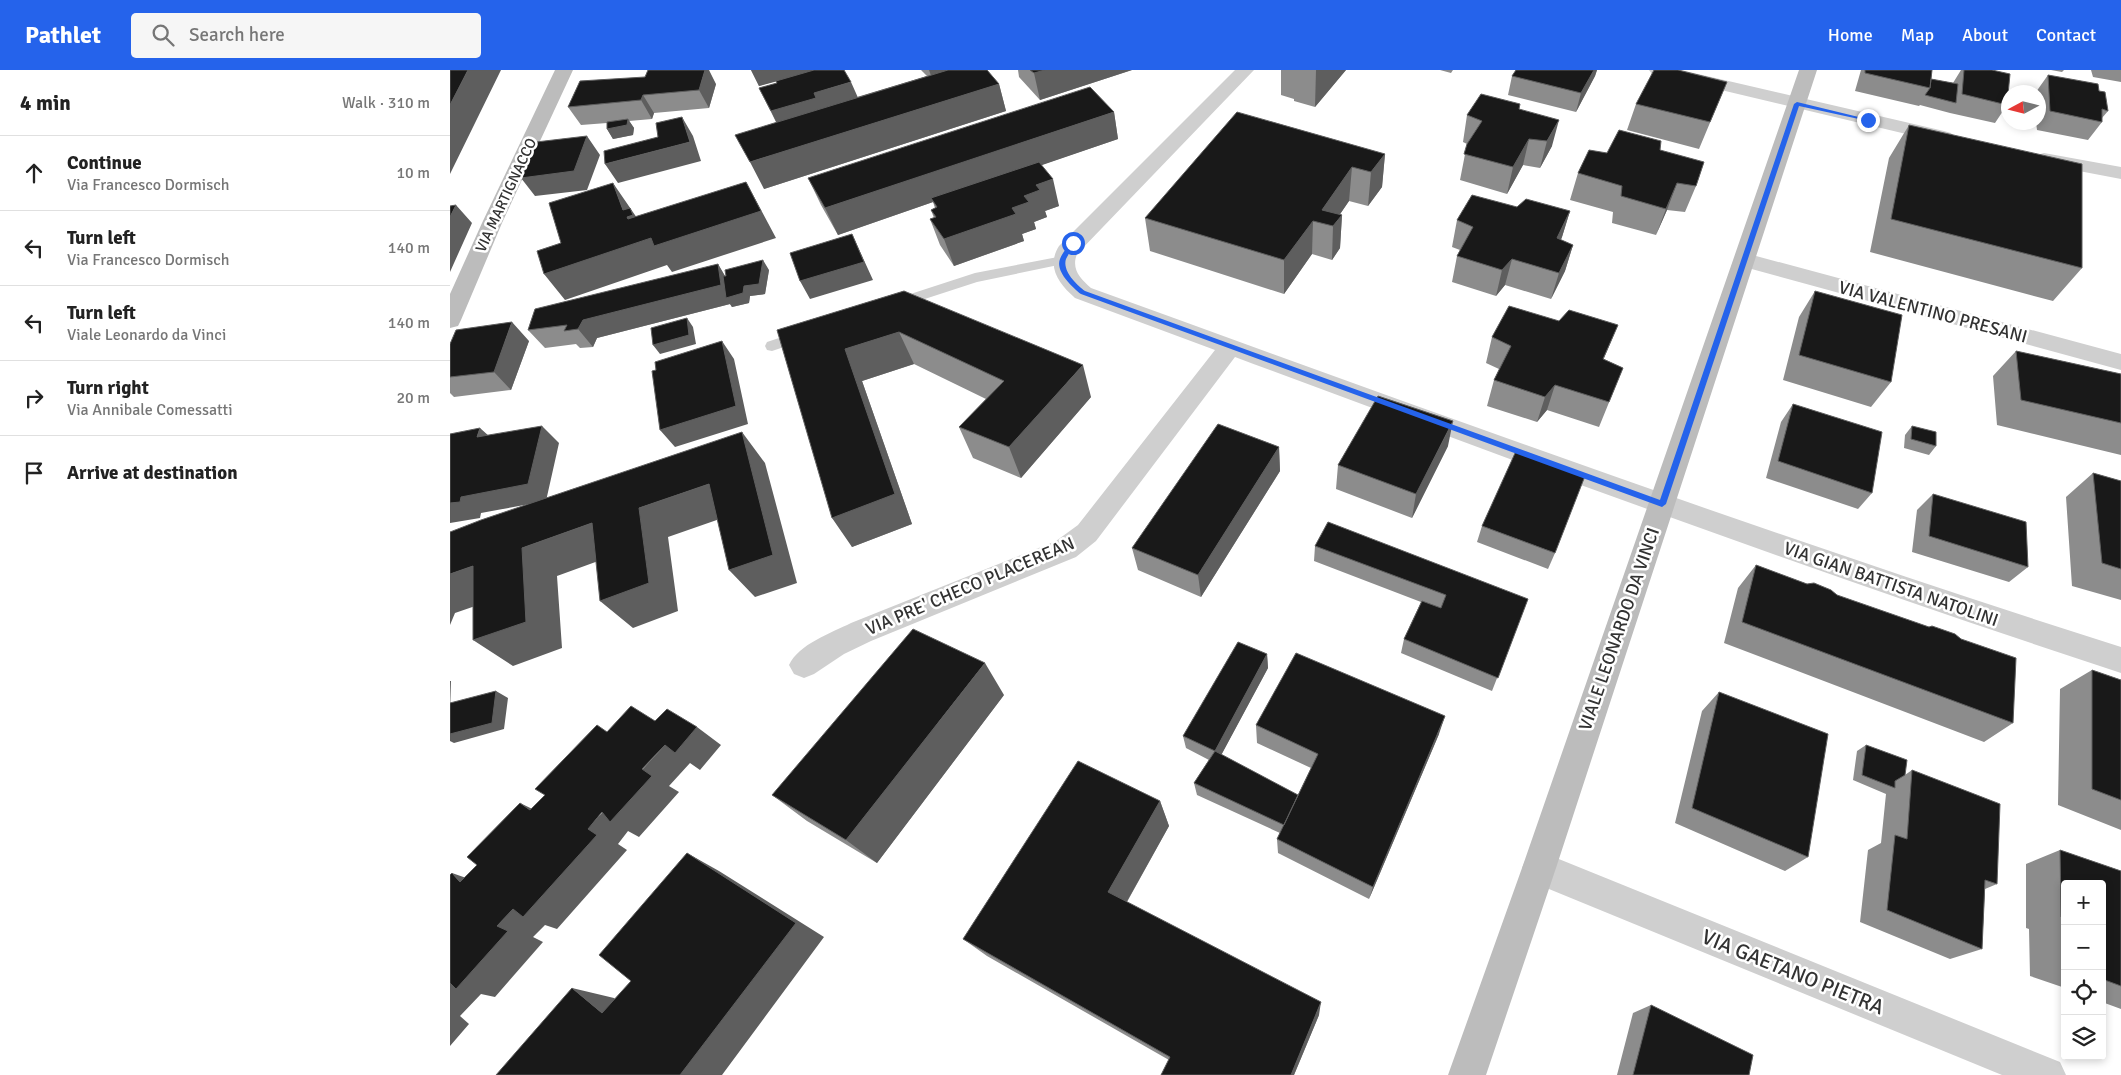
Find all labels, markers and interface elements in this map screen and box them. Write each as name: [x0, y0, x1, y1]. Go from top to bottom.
search box: [131, 13, 481, 58]
text: Pathlet: [25, 20, 101, 50]
icon: search: [149, 21, 177, 49]
text: Search here: [189, 23, 285, 47]
text: Home: [1828, 24, 1873, 46]
text: Map: [1901, 24, 1934, 46]
text: About: [1962, 24, 2008, 46]
text: Contact: [2036, 24, 2096, 46]
north arrow: [2001, 85, 2046, 130]
text: 4 min: [20, 90, 71, 116]
text: Walk · 310 m: [342, 93, 430, 113]
route end: [1857, 109, 1880, 132]
street label: VIA MARTIGNACCO: [472, 135, 540, 255]
text: Continue: [67, 151, 142, 175]
icon: ahead: [20, 159, 48, 187]
text: 10 m: [396, 163, 430, 183]
text: Via Francesco Dormisch: [67, 175, 229, 195]
text: Turn left: [67, 226, 136, 250]
route start: [1062, 232, 1085, 255]
icon: left: [20, 234, 48, 262]
text: 140 m: [388, 238, 430, 258]
text: Via Francesco Dormisch: [67, 250, 229, 270]
street label: VIA VALENTINO PRESANI: [1836, 276, 2030, 348]
text: Turn left: [67, 301, 136, 325]
icon: left: [20, 309, 48, 337]
text: 140 m: [388, 313, 430, 333]
text: Viale Leonardo da Vinci: [67, 325, 226, 345]
text: Turn right: [67, 376, 149, 400]
icon: right: [20, 384, 48, 412]
text: 20 m: [396, 388, 430, 408]
text: Via Annibale Comessatti: [67, 400, 233, 420]
icon: arrive: [20, 459, 48, 487]
text: Arrive at destination: [67, 461, 238, 485]
street label: VIALE LEONARDO DA VINCI: [1574, 525, 1664, 733]
street label: VIA PRE' CHECO PLACEREAN: [862, 532, 1078, 640]
street label: VIA GIAN BATTISTA NATOLINI: [1781, 537, 2001, 631]
map controls: [2061, 880, 2106, 1060]
button: +: [2061, 880, 2106, 925]
street label: VIA GAETANO PIETRA: [1698, 924, 1888, 1020]
button: −: [2061, 925, 2106, 970]
button: locate: [2061, 970, 2106, 1015]
button: layers: [2061, 1015, 2106, 1060]

